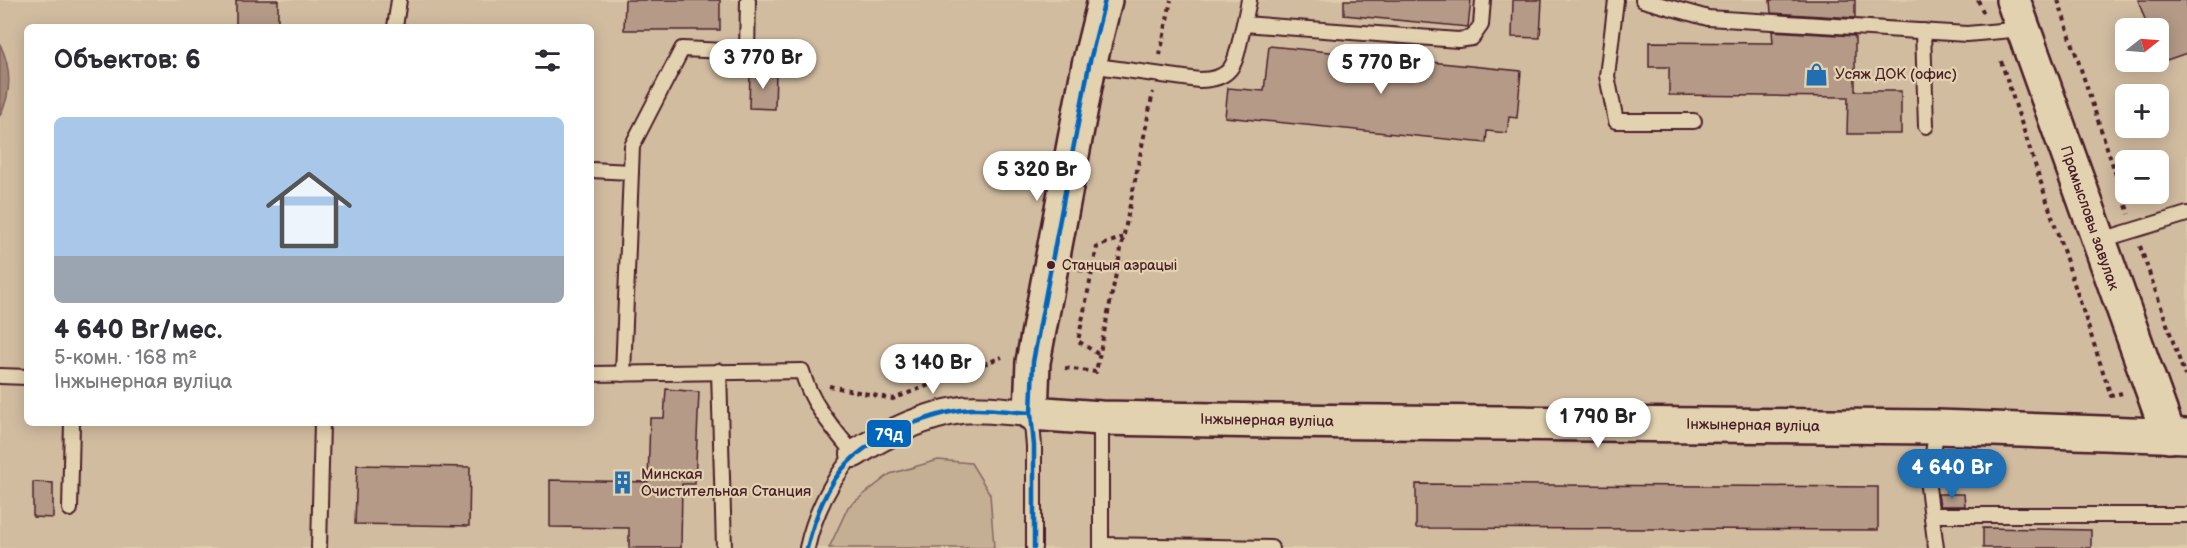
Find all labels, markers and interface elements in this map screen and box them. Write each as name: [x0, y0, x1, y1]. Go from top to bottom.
north arrow: [2115, 18, 2169, 72]
map controls: [2115, 18, 2169, 204]
pin: 3 770 Br: [701, 39, 825, 90]
icon: filters: [531, 44, 564, 77]
pin: 5 770 Br: [1319, 44, 1443, 95]
text: Объектов: 6: [54, 45, 201, 76]
text: 3 770 Br: [723, 46, 803, 70]
text: 5 770 Br: [1342, 51, 1420, 75]
shop icon: Усяж ДОК (офис): [1804, 61, 1830, 87]
place label: Усяж ДОК (офис): [1835, 65, 1957, 84]
button: +: [2115, 84, 2169, 138]
street label: Прамысловы завулак: [2056, 143, 2123, 293]
button: −: [2115, 150, 2169, 204]
pin: 5 320 Br: [975, 151, 1099, 202]
icon: home: [255, 156, 363, 264]
text: 5 320 Br: [997, 158, 1077, 182]
place label: Станцыя аэрацыі: [1062, 257, 1177, 274]
marker: Станцыя аэрацыі: [1045, 259, 1057, 271]
text: 4 640 Br/мес.: [54, 315, 222, 346]
pin: 3 140 Br: [871, 344, 995, 395]
text: 5-комн. · 168 m²: [54, 346, 197, 370]
text: 3 140 Br: [894, 351, 972, 375]
text: Інжынерная вуліца: [54, 370, 232, 394]
pin: 1 790 Br: [1536, 398, 1660, 449]
text: 1 790 Br: [1560, 405, 1636, 429]
street label: Інжынерная вуліца: [1200, 410, 1334, 431]
street label: Інжынерная вуліца: [1686, 415, 1820, 436]
line badge: 79д: [866, 419, 912, 448]
text: 79д: [875, 426, 903, 445]
pin: 4 640 Br: [1890, 449, 2014, 500]
text: 4 640 Br: [1911, 456, 1993, 480]
place label: Минская Очистительная Станция: [641, 465, 811, 501]
building icon: Минская Очистительная Станция: [610, 470, 636, 496]

